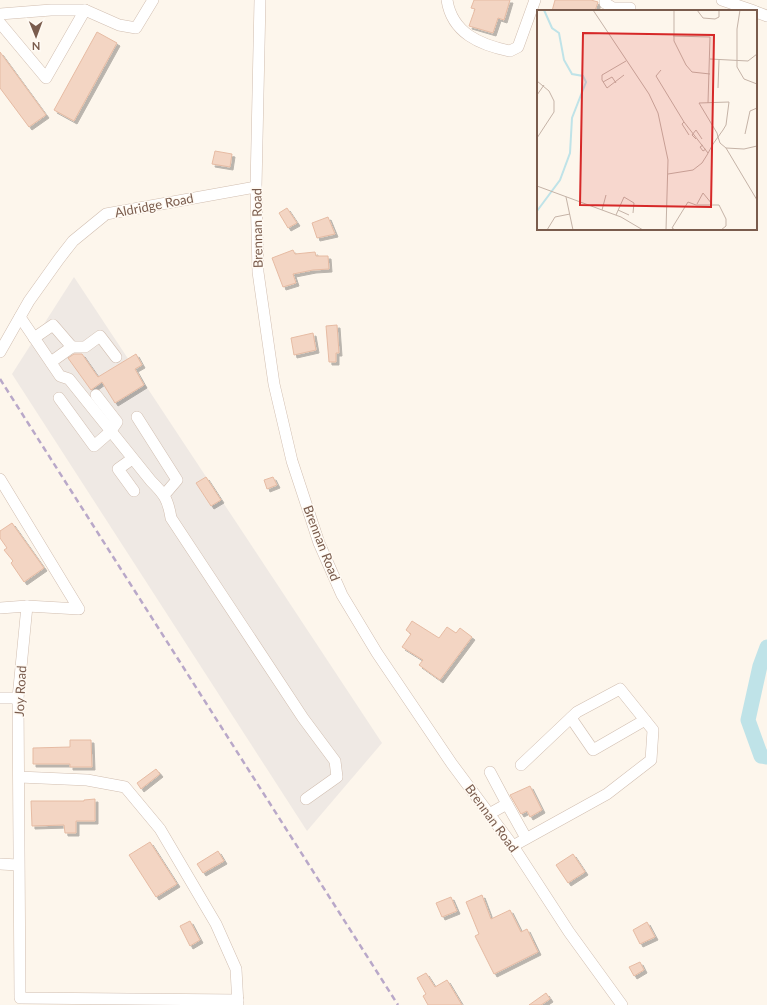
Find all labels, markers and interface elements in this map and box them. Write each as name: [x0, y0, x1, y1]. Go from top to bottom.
inset map: [537, 10, 757, 230]
north arrow: [16, 16, 56, 56]
text: N: [32, 40, 41, 53]
street label: Brennan Road: [248, 188, 266, 268]
street label: Aldridge Road: [113, 190, 195, 220]
street label: Brennan Road: [300, 503, 344, 583]
street label: Joy Road: [11, 665, 29, 717]
street label: Brennan Road: [462, 781, 522, 855]

